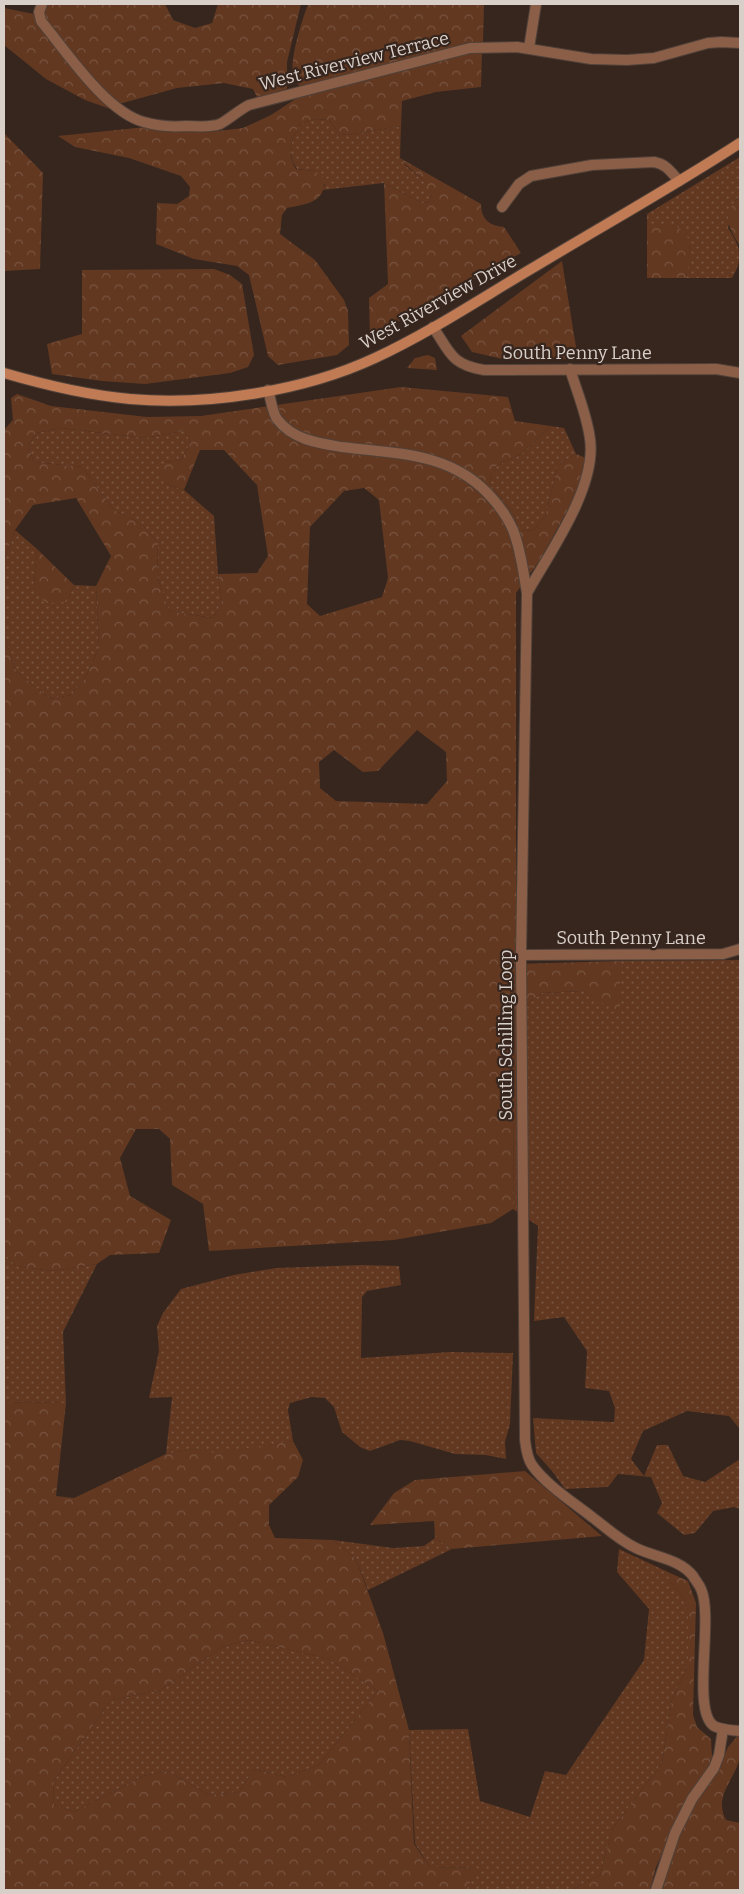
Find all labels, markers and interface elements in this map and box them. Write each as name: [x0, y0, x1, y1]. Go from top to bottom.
street label: West Riverview Terrace: [257, 27, 451, 95]
street label: West Riverview Drive: [356, 250, 520, 354]
street label: South Penny Lane: [502, 342, 652, 364]
street label: South Penny Lane: [556, 927, 706, 949]
street label: South Schilling Loop: [495, 949, 517, 1121]

